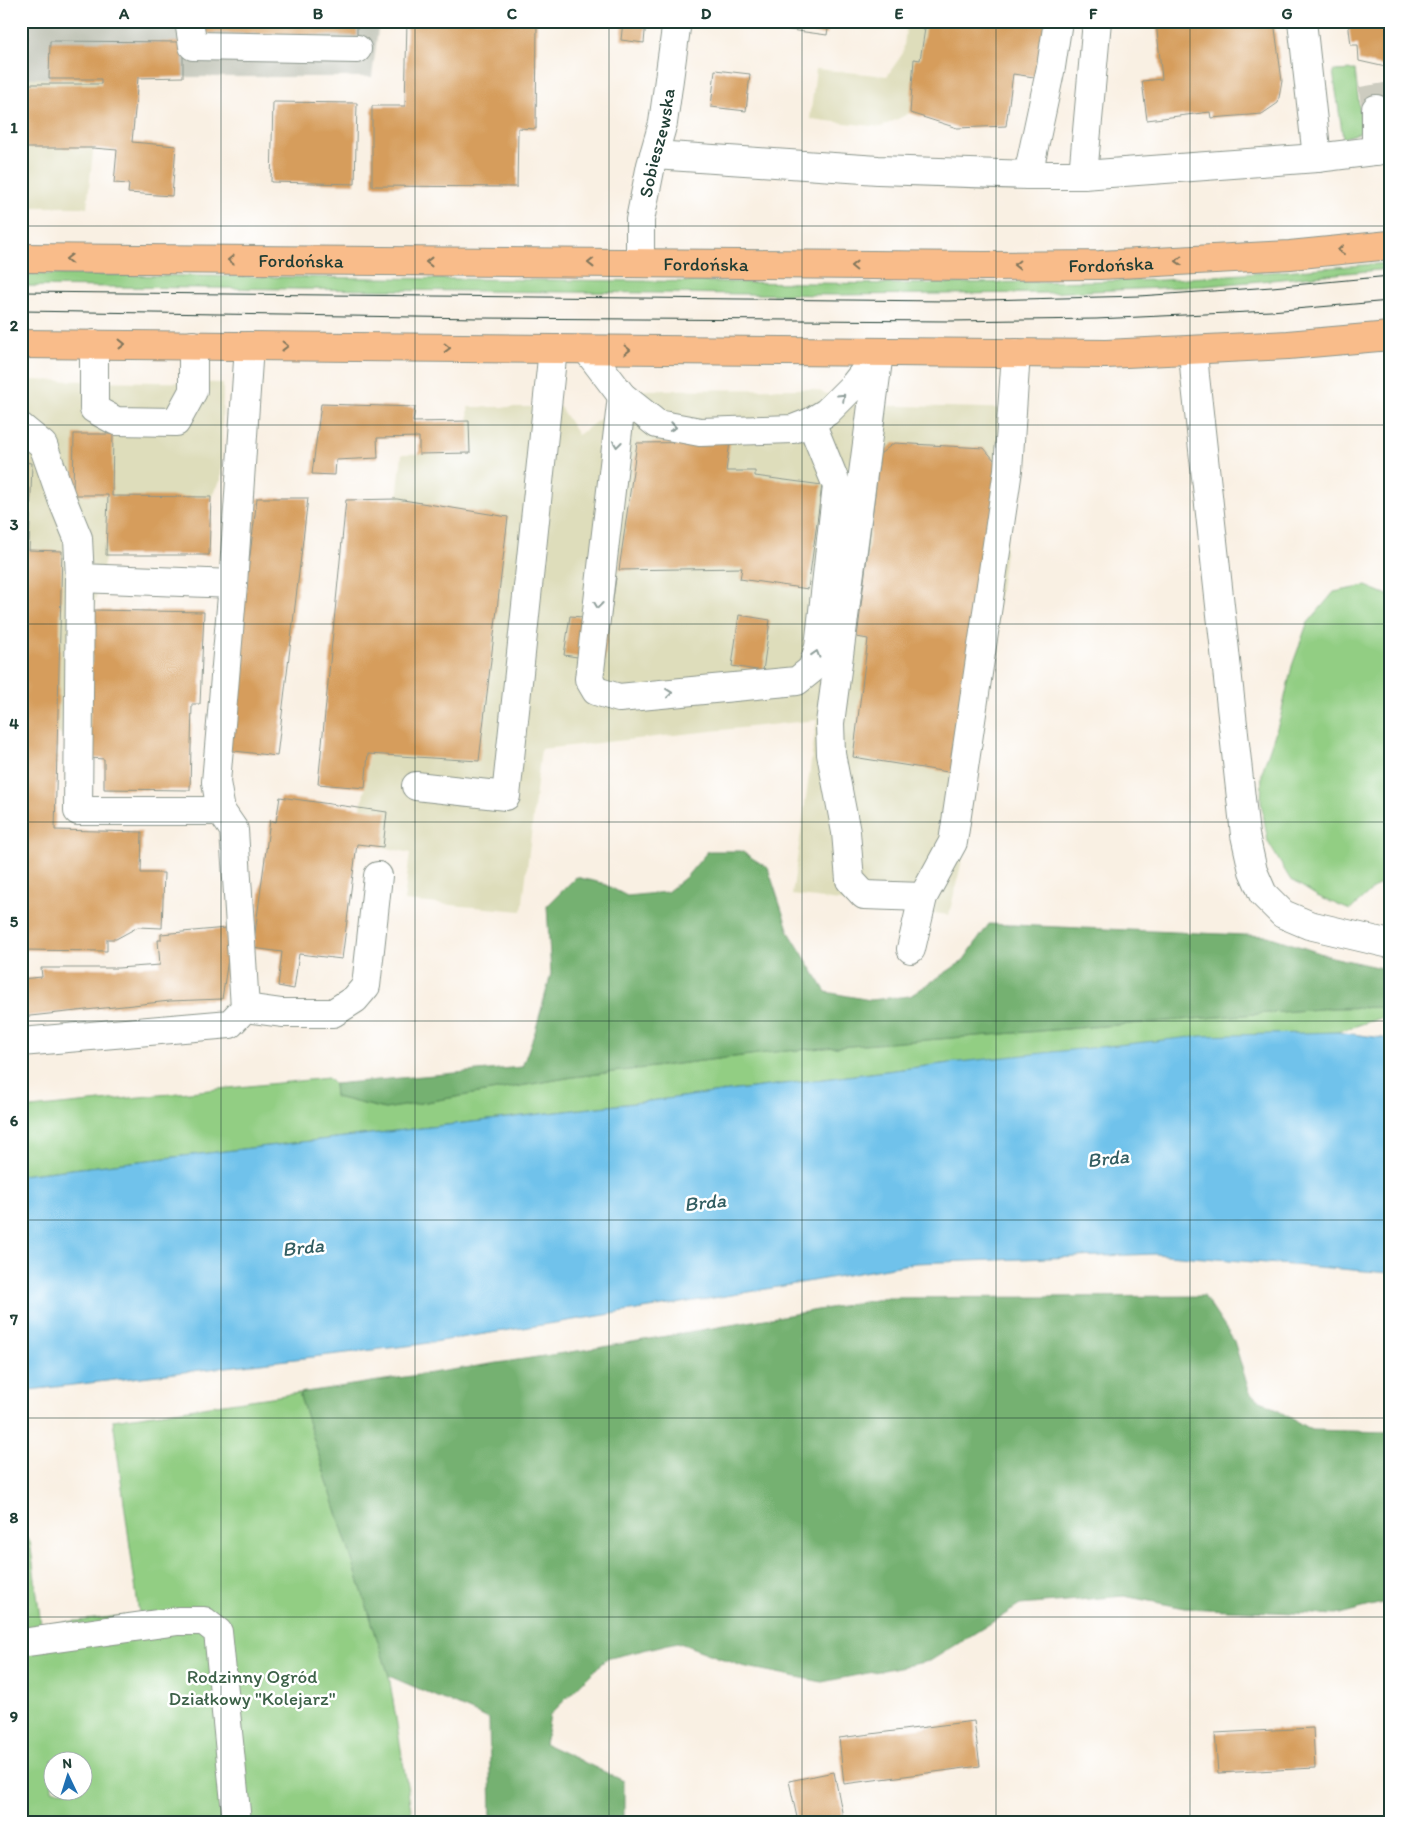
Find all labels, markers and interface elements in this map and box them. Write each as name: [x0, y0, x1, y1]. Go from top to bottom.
text: A: [118, 4, 130, 23]
text: B: [313, 4, 324, 23]
text: C: [507, 4, 518, 23]
text: D: [701, 4, 712, 23]
text: E: [895, 4, 904, 23]
text: F: [1089, 4, 1098, 23]
text: G: [1281, 4, 1293, 23]
street label: Sobieszewska: [634, 87, 680, 199]
text: 1: [10, 118, 18, 137]
one-way arrow: [1337, 244, 1345, 255]
street label: Fordońska: [258, 249, 344, 273]
street label: Fordońska: [1068, 251, 1154, 277]
street label: Fordońska: [663, 252, 749, 276]
one-way arrow: [65, 254, 72, 264]
one-way arrow: [227, 255, 235, 265]
one-way arrow: [1175, 255, 1183, 266]
one-way arrow: [425, 257, 432, 267]
one-way arrow: [587, 258, 595, 268]
one-way arrow: [850, 260, 858, 271]
one-way arrow: [1013, 260, 1021, 271]
text: 2: [10, 316, 19, 335]
one-way arrow: [119, 339, 127, 349]
one-way arrow: [282, 341, 289, 351]
one-way arrow: [444, 343, 452, 353]
one-way arrow: [624, 345, 632, 355]
one-way arrow: [836, 394, 845, 403]
one-way arrow: [668, 421, 677, 431]
one-way arrow: [611, 440, 622, 448]
text: 3: [10, 515, 19, 534]
one-way arrow: [593, 602, 604, 610]
one-way arrow: [811, 650, 821, 659]
one-way arrow: [666, 688, 674, 699]
text: 4: [9, 714, 19, 733]
text: 5: [10, 912, 19, 931]
text: 6: [10, 1111, 19, 1130]
water label: Brda: [1086, 1144, 1131, 1172]
water label: Brda: [683, 1188, 728, 1216]
water label: Brda: [281, 1233, 326, 1261]
text: 7: [9, 1310, 18, 1329]
text: 8: [10, 1508, 19, 1527]
park label: Rodzinny Ogród Działkowy "Kolejarz": [168, 1665, 336, 1710]
text: 9: [10, 1707, 18, 1726]
north arrow: [42, 1750, 92, 1800]
text: N: [62, 1755, 72, 1772]

